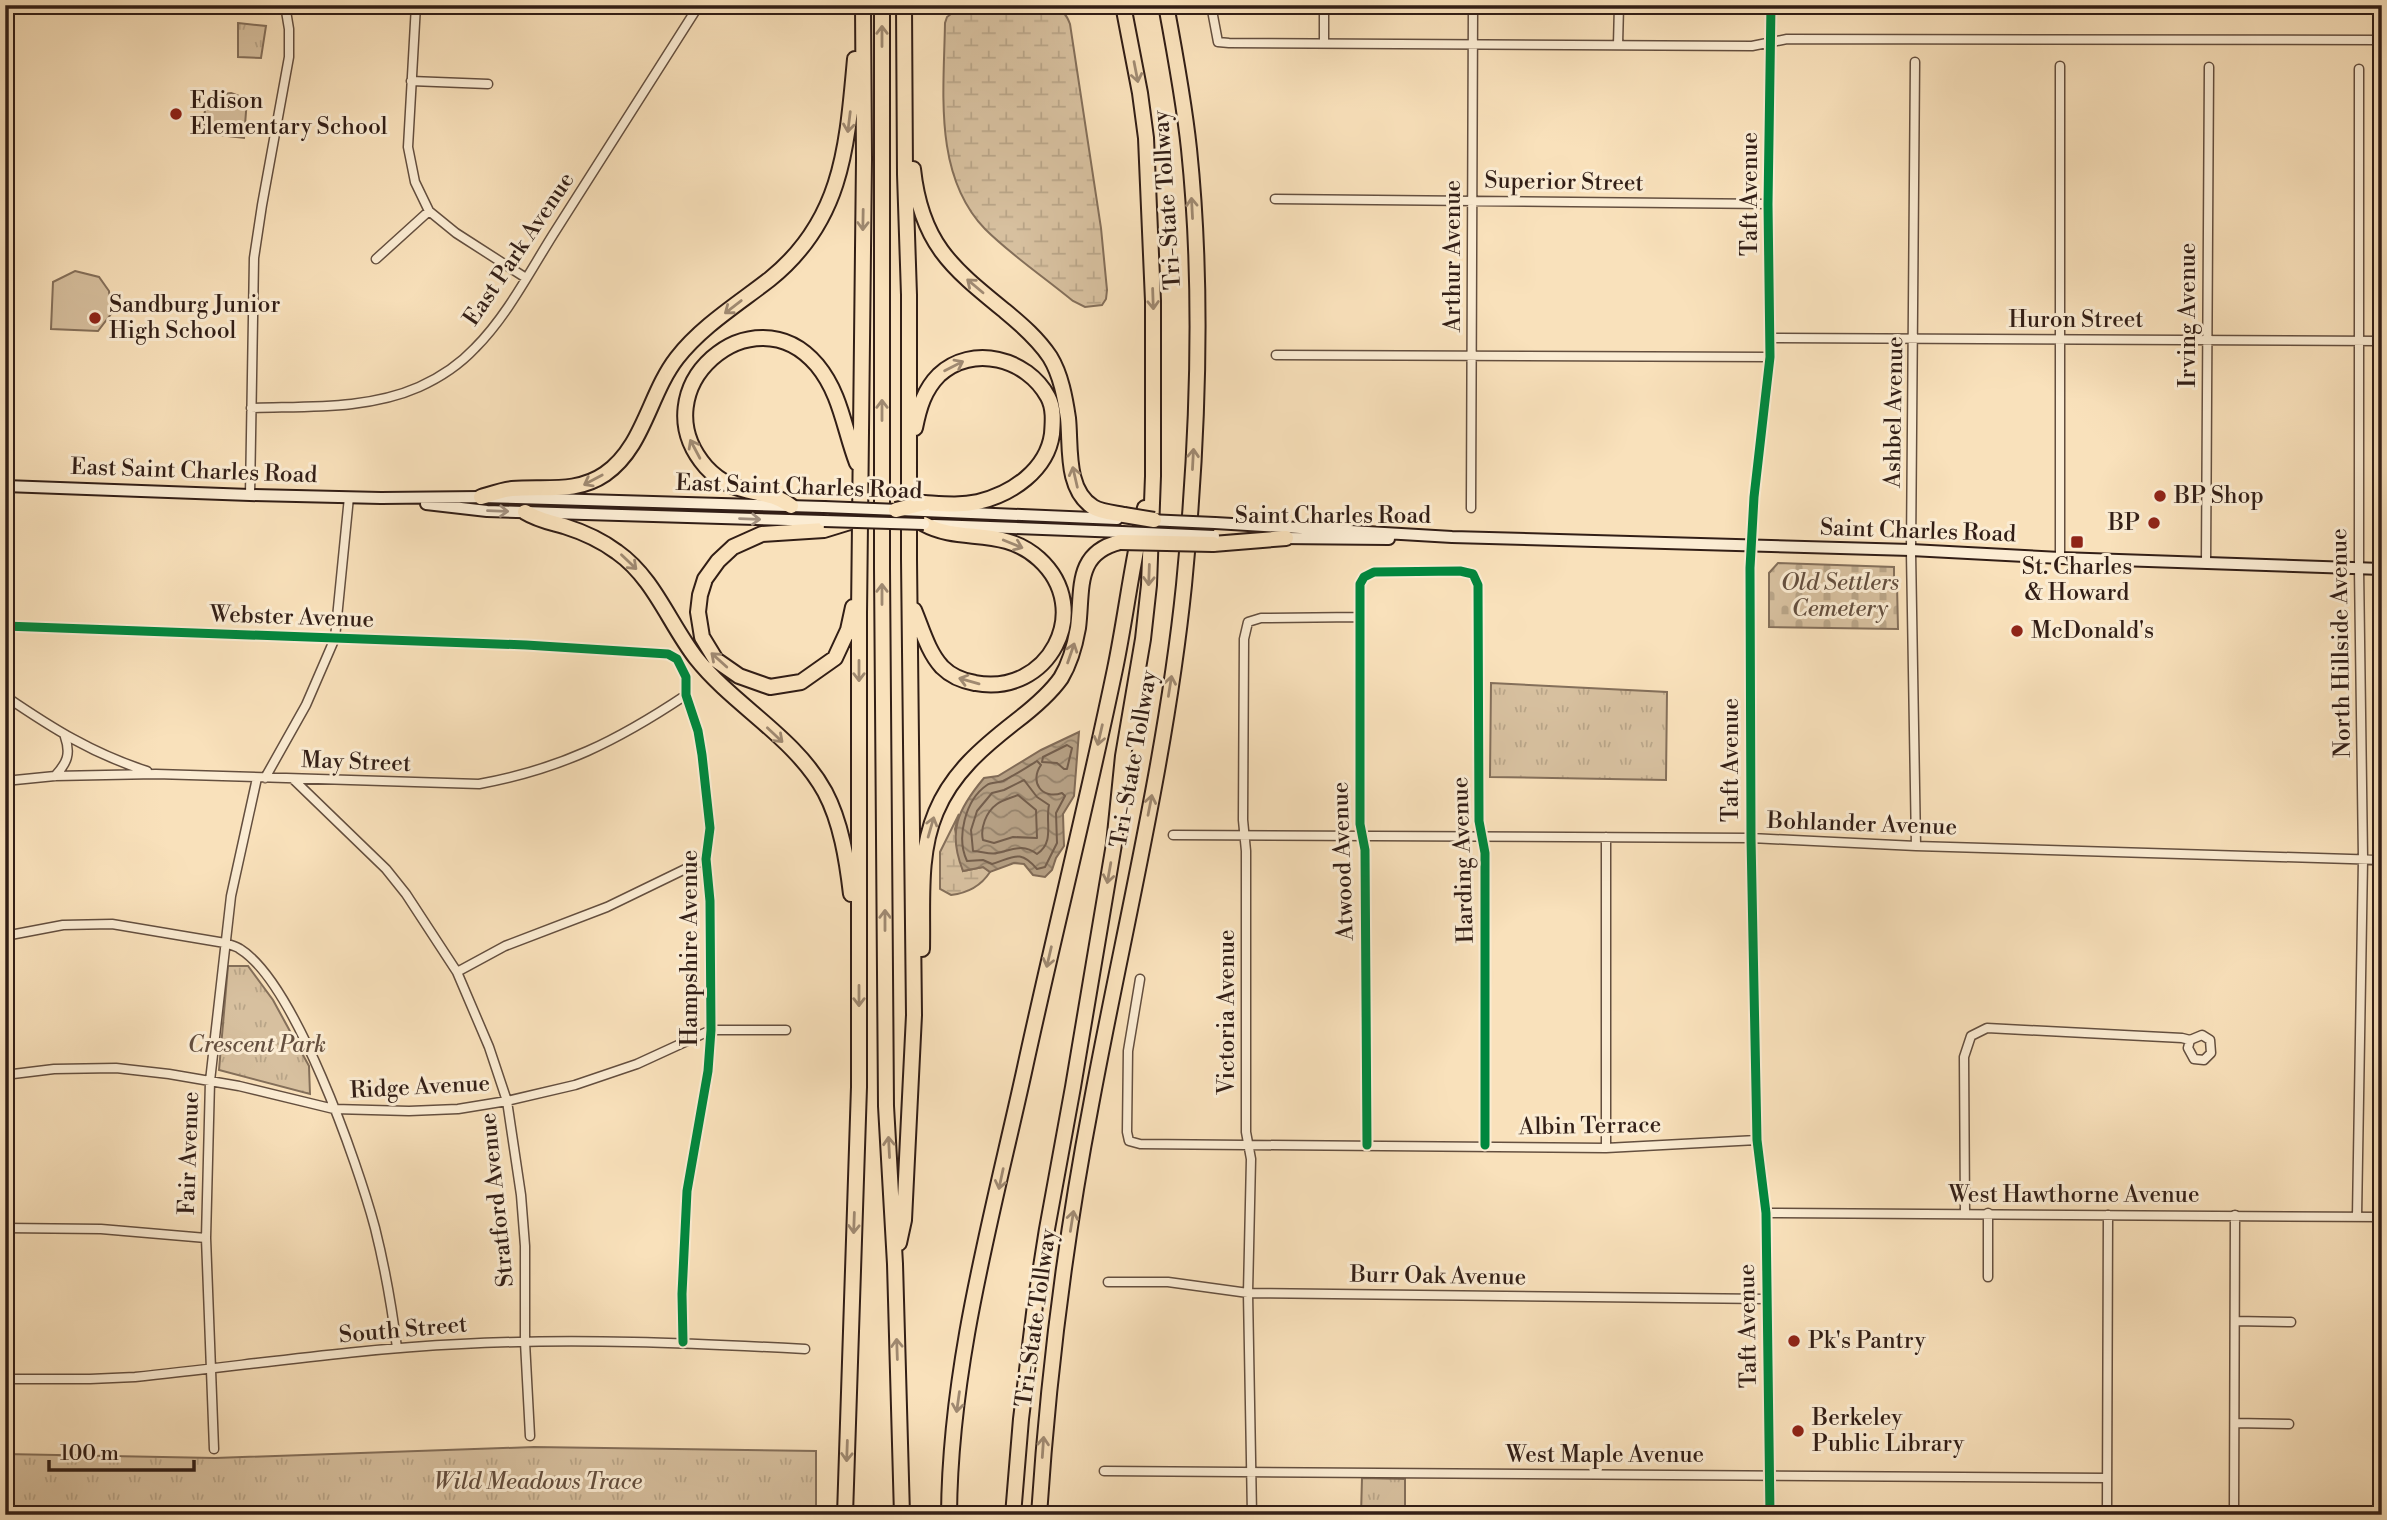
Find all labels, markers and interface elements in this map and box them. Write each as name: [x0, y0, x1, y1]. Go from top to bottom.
one-way arrow: [875, 24, 889, 47]
one-way arrow: [1129, 60, 1143, 83]
place label: Edison Elementary School: [190, 87, 388, 141]
marker: Edison Elementary School: [168, 106, 184, 122]
street label: Tri-State Tollway: [1147, 109, 1187, 291]
one-way arrow: [842, 110, 855, 133]
street label: Taft Avenue: [1736, 132, 1764, 256]
street label: East Park Avenue: [457, 167, 581, 331]
street label: Superior Street: [1484, 167, 1644, 197]
street label: Arthur Avenue: [1439, 180, 1467, 333]
one-way arrow: [1185, 197, 1198, 219]
one-way arrow: [856, 209, 870, 232]
street label: Irving Avenue: [2174, 243, 2202, 387]
one-way arrow: [966, 278, 984, 294]
one-way arrow: [1146, 287, 1159, 310]
place label: Sandburg Junior High School: [109, 291, 280, 345]
one-way arrow: [724, 299, 743, 314]
street label: Huron Street: [2008, 306, 2144, 334]
marker: Sandburg Junior High School: [87, 310, 103, 326]
street label: Ashbel Avenue: [1879, 336, 1909, 489]
one-way arrow: [944, 359, 964, 373]
one-way arrow: [875, 399, 889, 422]
one-way arrow: [688, 439, 701, 460]
one-way arrow: [1186, 448, 1199, 471]
street label: East Saint Charles Road: [70, 453, 318, 489]
one-way arrow: [1067, 467, 1080, 489]
street label: East Saint Charles Road: [675, 469, 923, 505]
one-way arrow: [583, 474, 604, 488]
place label: BP Shop: [2173, 482, 2264, 510]
marker: BP Shop: [2152, 488, 2168, 504]
street label: Saint Charles Road: [1235, 502, 1431, 530]
one-way arrow: [486, 505, 509, 518]
place label: BP: [2107, 509, 2140, 537]
one-way arrow: [738, 513, 761, 526]
street label: Saint Charles Road: [1819, 514, 2017, 548]
marker: BP: [2146, 515, 2162, 531]
street label: North Hillside Avenue: [2325, 528, 2357, 758]
marker: St. Charles & Howard: [2069, 534, 2085, 550]
one-way arrow: [1002, 539, 1024, 552]
place label: St. Charles & Howard: [2022, 553, 2132, 607]
one-way arrow: [620, 554, 637, 571]
one-way arrow: [1143, 563, 1156, 586]
park label: Old Settlers Cemetery: [1781, 569, 1899, 623]
one-way arrow: [875, 583, 889, 606]
street label: Webster Avenue: [208, 600, 375, 634]
place label: McDonald's: [2031, 617, 2154, 645]
marker: McDonald's: [2009, 623, 2025, 639]
one-way arrow: [1066, 643, 1078, 665]
one-way arrow: [711, 652, 728, 669]
one-way arrow: [852, 659, 866, 682]
street label: Tri-State Tollway: [1105, 667, 1164, 850]
one-way arrow: [959, 674, 981, 687]
one-way arrow: [1164, 675, 1177, 697]
street label: Taft Avenue: [1717, 698, 1745, 822]
one-way arrow: [1093, 723, 1106, 746]
one-way arrow: [766, 726, 783, 743]
street label: May Street: [300, 746, 412, 778]
street label: Harding Avenue: [1446, 776, 1480, 944]
street label: Atwood Avenue: [1326, 781, 1360, 942]
one-way arrow: [1143, 794, 1157, 817]
street label: Bohlander Avenue: [1766, 807, 1957, 841]
one-way arrow: [926, 816, 939, 838]
street label: Hampshire Avenue: [676, 850, 704, 1046]
one-way arrow: [1102, 861, 1115, 884]
one-way arrow: [878, 909, 892, 932]
street label: Victoria Avenue: [1213, 929, 1241, 1096]
one-way arrow: [1042, 945, 1056, 968]
one-way arrow: [852, 984, 866, 1007]
park label: Crescent Park: [188, 1031, 326, 1059]
street label: Ridge Avenue: [349, 1069, 491, 1105]
street label: Fair Avenue: [173, 1091, 205, 1215]
street label: Stratford Avenue: [474, 1111, 520, 1289]
street label: Albin Terrace: [1517, 1111, 1662, 1141]
one-way arrow: [882, 1136, 895, 1159]
one-way arrow: [993, 1167, 1007, 1190]
street label: West Hawthorne Avenue: [1947, 1181, 2200, 1209]
one-way arrow: [1066, 1210, 1079, 1233]
one-way arrow: [848, 1212, 861, 1235]
street label: Tri-State Tollway: [1010, 1226, 1062, 1409]
street label: Burr Oak Avenue: [1349, 1260, 1526, 1292]
street label: Taft Avenue: [1733, 1264, 1763, 1388]
street label: South Street: [338, 1310, 468, 1350]
place label: Pk's Pantry: [1808, 1327, 1926, 1355]
marker: Pk's Pantry: [1786, 1333, 1802, 1349]
one-way arrow: [891, 1337, 904, 1360]
one-way arrow: [951, 1390, 964, 1413]
place label: Berkeley Public Library: [1811, 1404, 1965, 1458]
marker: Berkeley Public Library: [1790, 1423, 1806, 1439]
scale bar: [49, 1429, 194, 1473]
one-way arrow: [1037, 1435, 1050, 1458]
one-way arrow: [840, 1439, 853, 1462]
text: 100 m: [60, 1441, 119, 1467]
street label: West Maple Avenue: [1505, 1441, 1704, 1469]
park label: Wild Meadows Trace: [434, 1468, 642, 1496]

